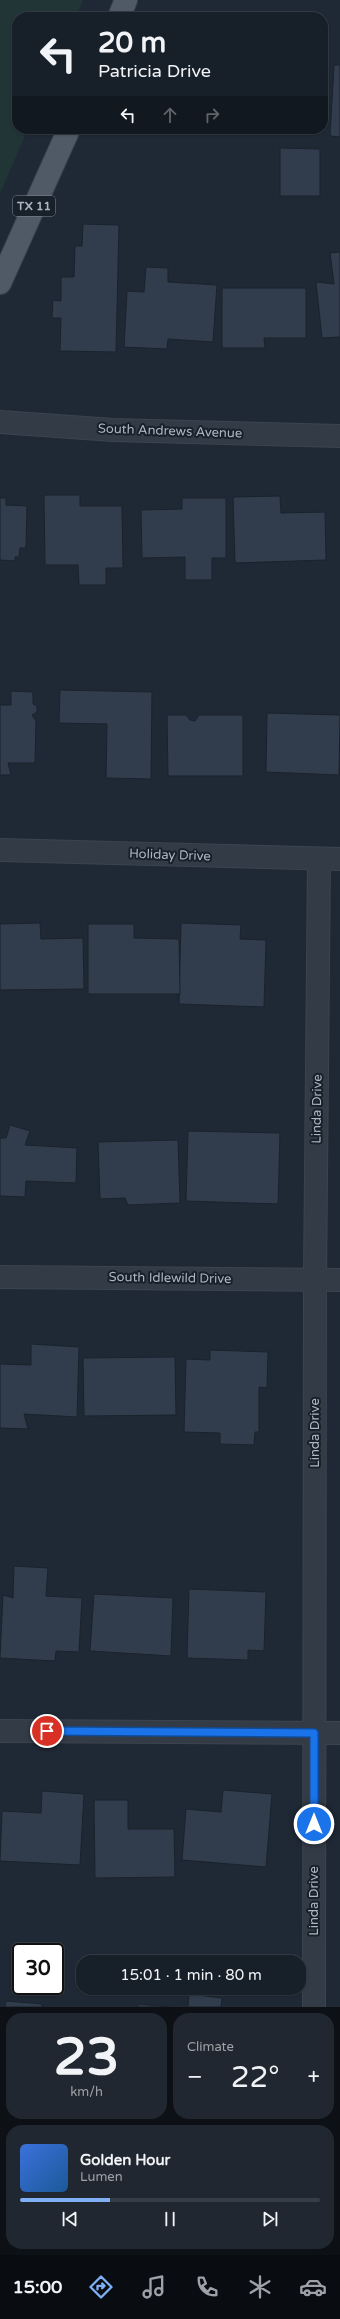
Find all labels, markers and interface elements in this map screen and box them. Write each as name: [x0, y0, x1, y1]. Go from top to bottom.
text: 20 m: [98, 26, 166, 60]
icon: left: [32, 28, 84, 80]
text: Patricia Drive: [98, 60, 211, 82]
icon: left: [117, 104, 139, 126]
icon: ahead: [159, 104, 181, 126]
icon: right: [201, 104, 223, 126]
road number: TX 11: [13, 196, 55, 216]
street label: South Andrews Avenue: [98, 420, 242, 442]
street label: Holiday Drive: [129, 846, 211, 864]
street label: Linda Drive: [308, 1074, 326, 1144]
street label: South Idlewild Drive: [109, 1269, 231, 1287]
street label: Linda Drive: [307, 1398, 323, 1468]
pin: [30, 1714, 64, 1748]
icon: arrive: [36, 1720, 58, 1742]
position arrow: [293, 1803, 335, 1845]
street label: Linda Drive: [306, 1866, 322, 1936]
speed limit sign: 30: [12, 1943, 64, 1995]
text: 15:01 · 1 min · 80 m: [120, 1966, 262, 1984]
text: 23: [54, 2026, 119, 2089]
text: Climate: [187, 2039, 234, 2055]
text: 22°: [231, 2059, 280, 2096]
text: −: [187, 2064, 203, 2090]
text: +: [308, 2064, 320, 2090]
text: km/h: [70, 2084, 103, 2100]
text: Golden Hour: [80, 2151, 170, 2169]
text: Lumen: [80, 2169, 123, 2185]
icon: previous: [59, 2208, 81, 2230]
icon: pause: [159, 2208, 181, 2230]
icon: next: [259, 2208, 281, 2230]
icon: directions: [87, 2273, 115, 2301]
icon: music: [140, 2273, 168, 2301]
icon: phone: [193, 2273, 221, 2301]
icon: climate: [246, 2273, 274, 2301]
icon: car: [299, 2273, 327, 2301]
text: 15:00: [13, 2276, 62, 2298]

